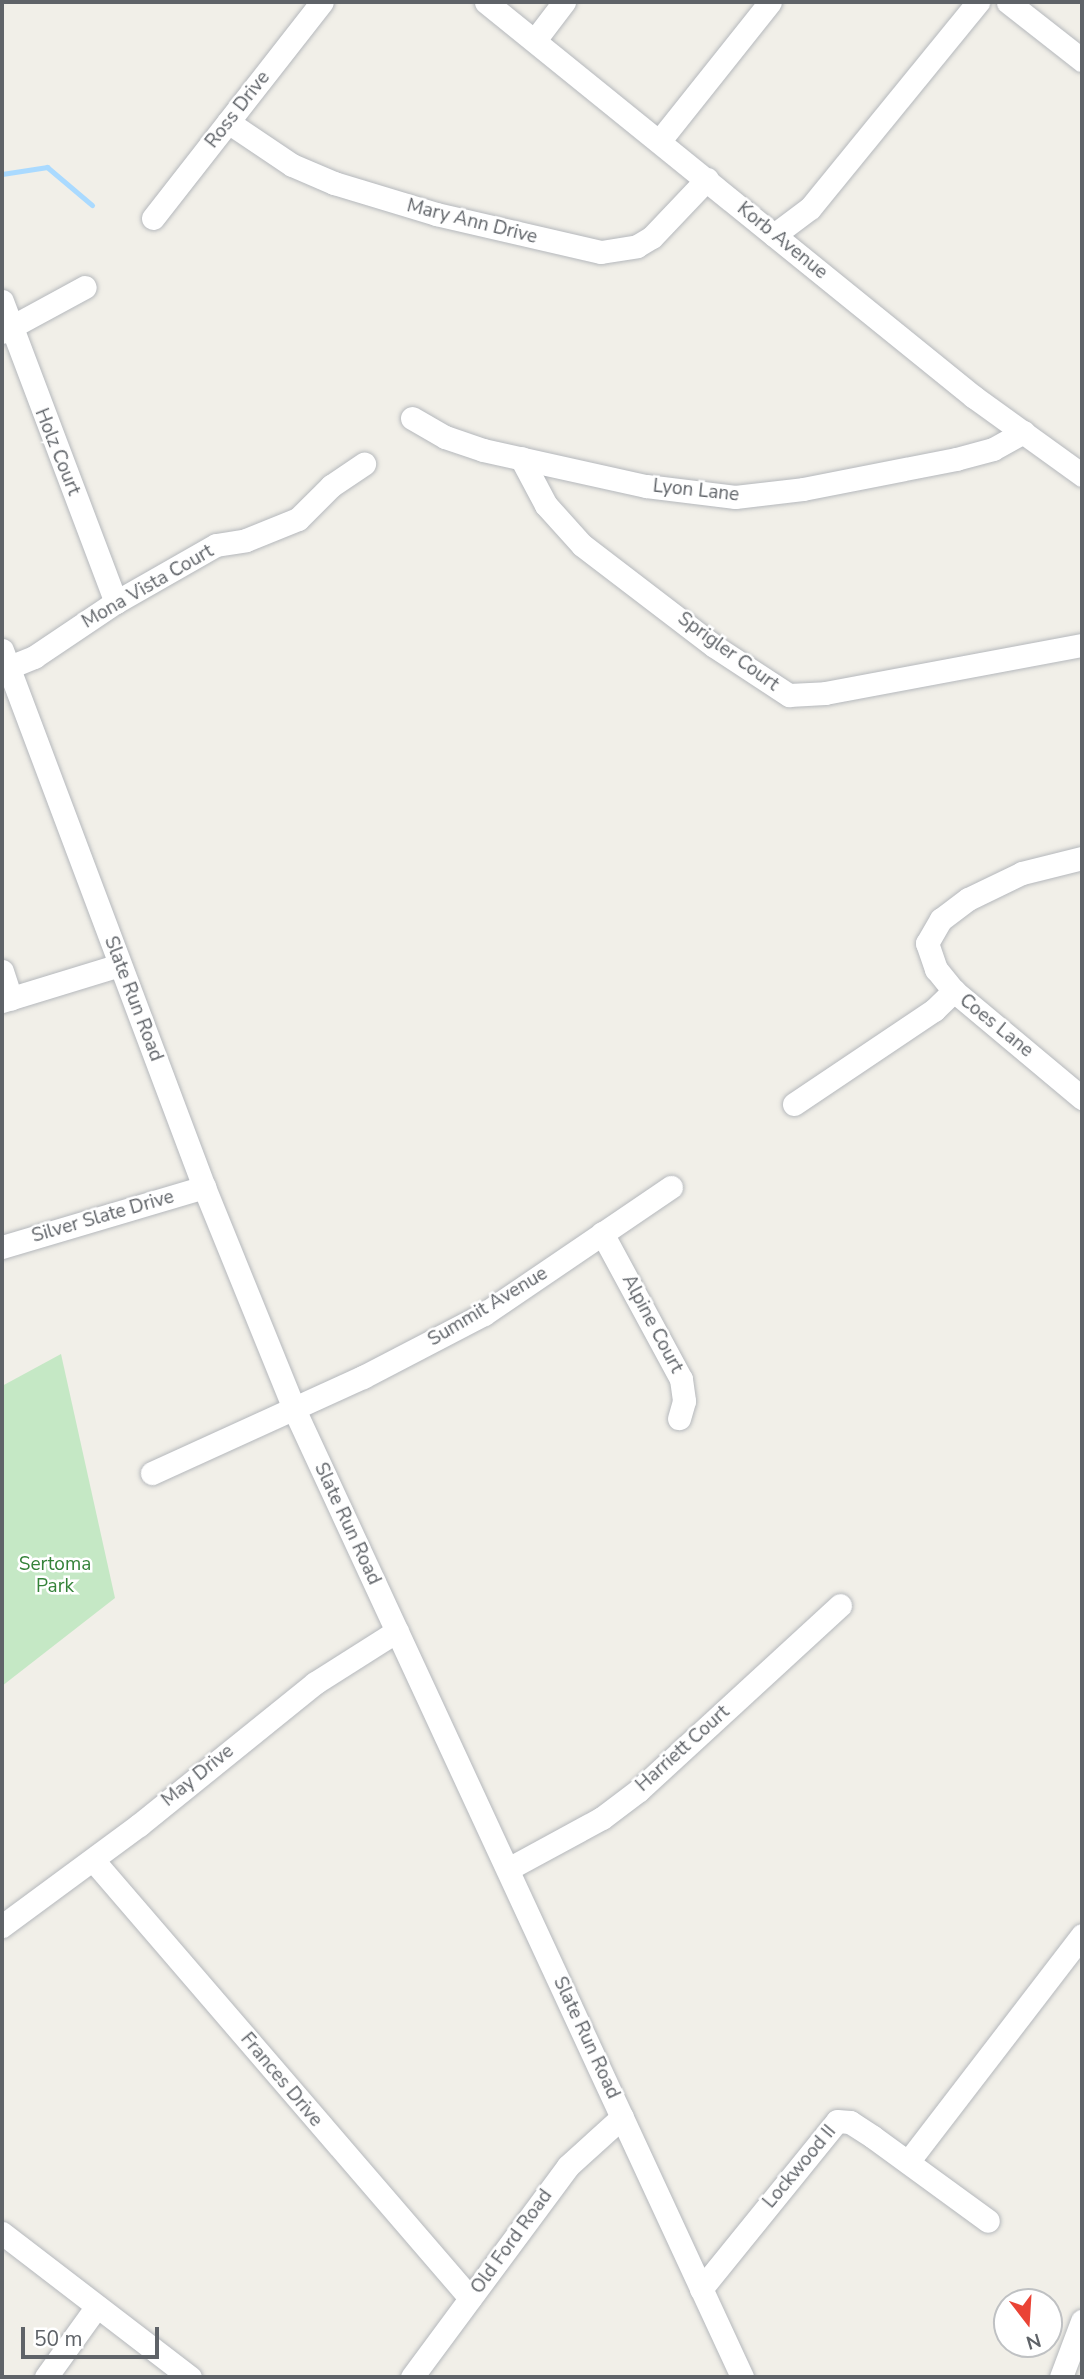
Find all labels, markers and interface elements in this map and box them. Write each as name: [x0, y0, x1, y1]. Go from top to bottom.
street label: Ross Drive: [201, 67, 275, 153]
street label: Mary Ann Drive: [404, 195, 540, 249]
street label: Korb Avenue: [732, 198, 832, 284]
street label: Holz Court: [29, 405, 85, 499]
street label: Lyon Lane: [652, 475, 740, 507]
street label: Mona Vista Court: [78, 540, 218, 634]
street label: Sprigler Court: [673, 608, 783, 696]
street label: Slate Run Road: [99, 933, 167, 1065]
street label: Coes Lane: [955, 989, 1037, 1063]
street label: Silver Slate Drive: [29, 1186, 177, 1248]
street label: Summit Avenue: [424, 1262, 552, 1352]
street label: Alpine Court: [617, 1271, 687, 1377]
street label: Slate Run Road: [309, 1459, 385, 1589]
park label: Sertoma Park: [19, 1554, 91, 1598]
street label: Harriett Court: [632, 1701, 734, 1797]
street label: May Drive: [157, 1740, 239, 1812]
street label: Slate Run Road: [548, 1973, 624, 2103]
street label: Frances Drive: [235, 2028, 327, 2132]
street label: Lockwood II: [759, 2121, 841, 2213]
street label: Old Ford Road: [466, 2185, 558, 2299]
north arrow: [993, 2288, 1063, 2358]
scale bar: [24, 2312, 163, 2356]
text: 50 m: [34, 2325, 83, 2353]
text: N: [1023, 2327, 1044, 2356]

